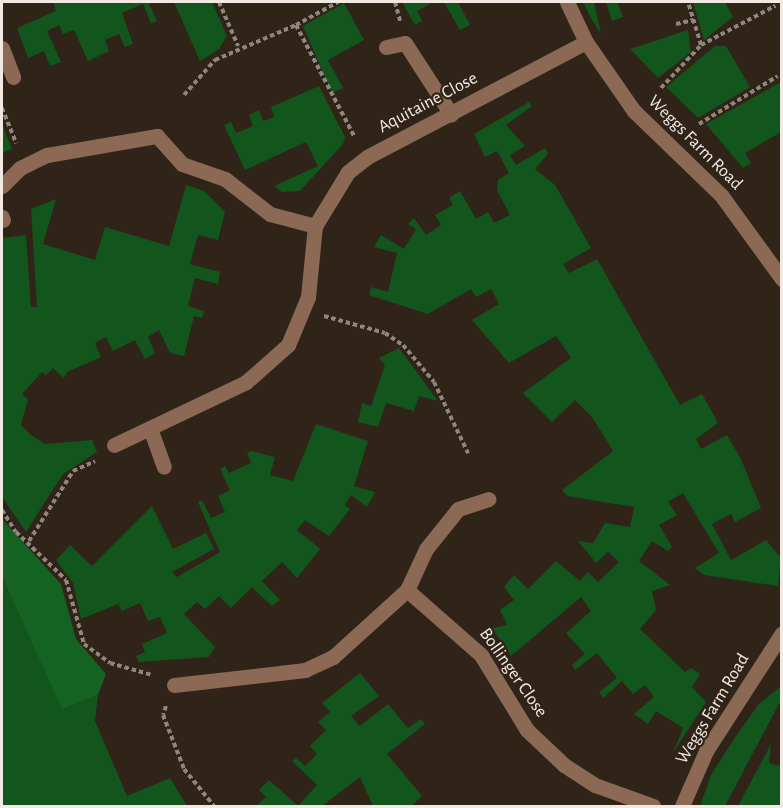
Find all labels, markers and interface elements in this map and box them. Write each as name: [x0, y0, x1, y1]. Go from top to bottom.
street label: Aquitaine Close: [375, 68, 481, 138]
street label: Weggs Farm Road: [643, 91, 747, 195]
street label: Bollinger Close: [474, 624, 552, 722]
street label: Weggs Farm Road: [672, 650, 754, 768]

